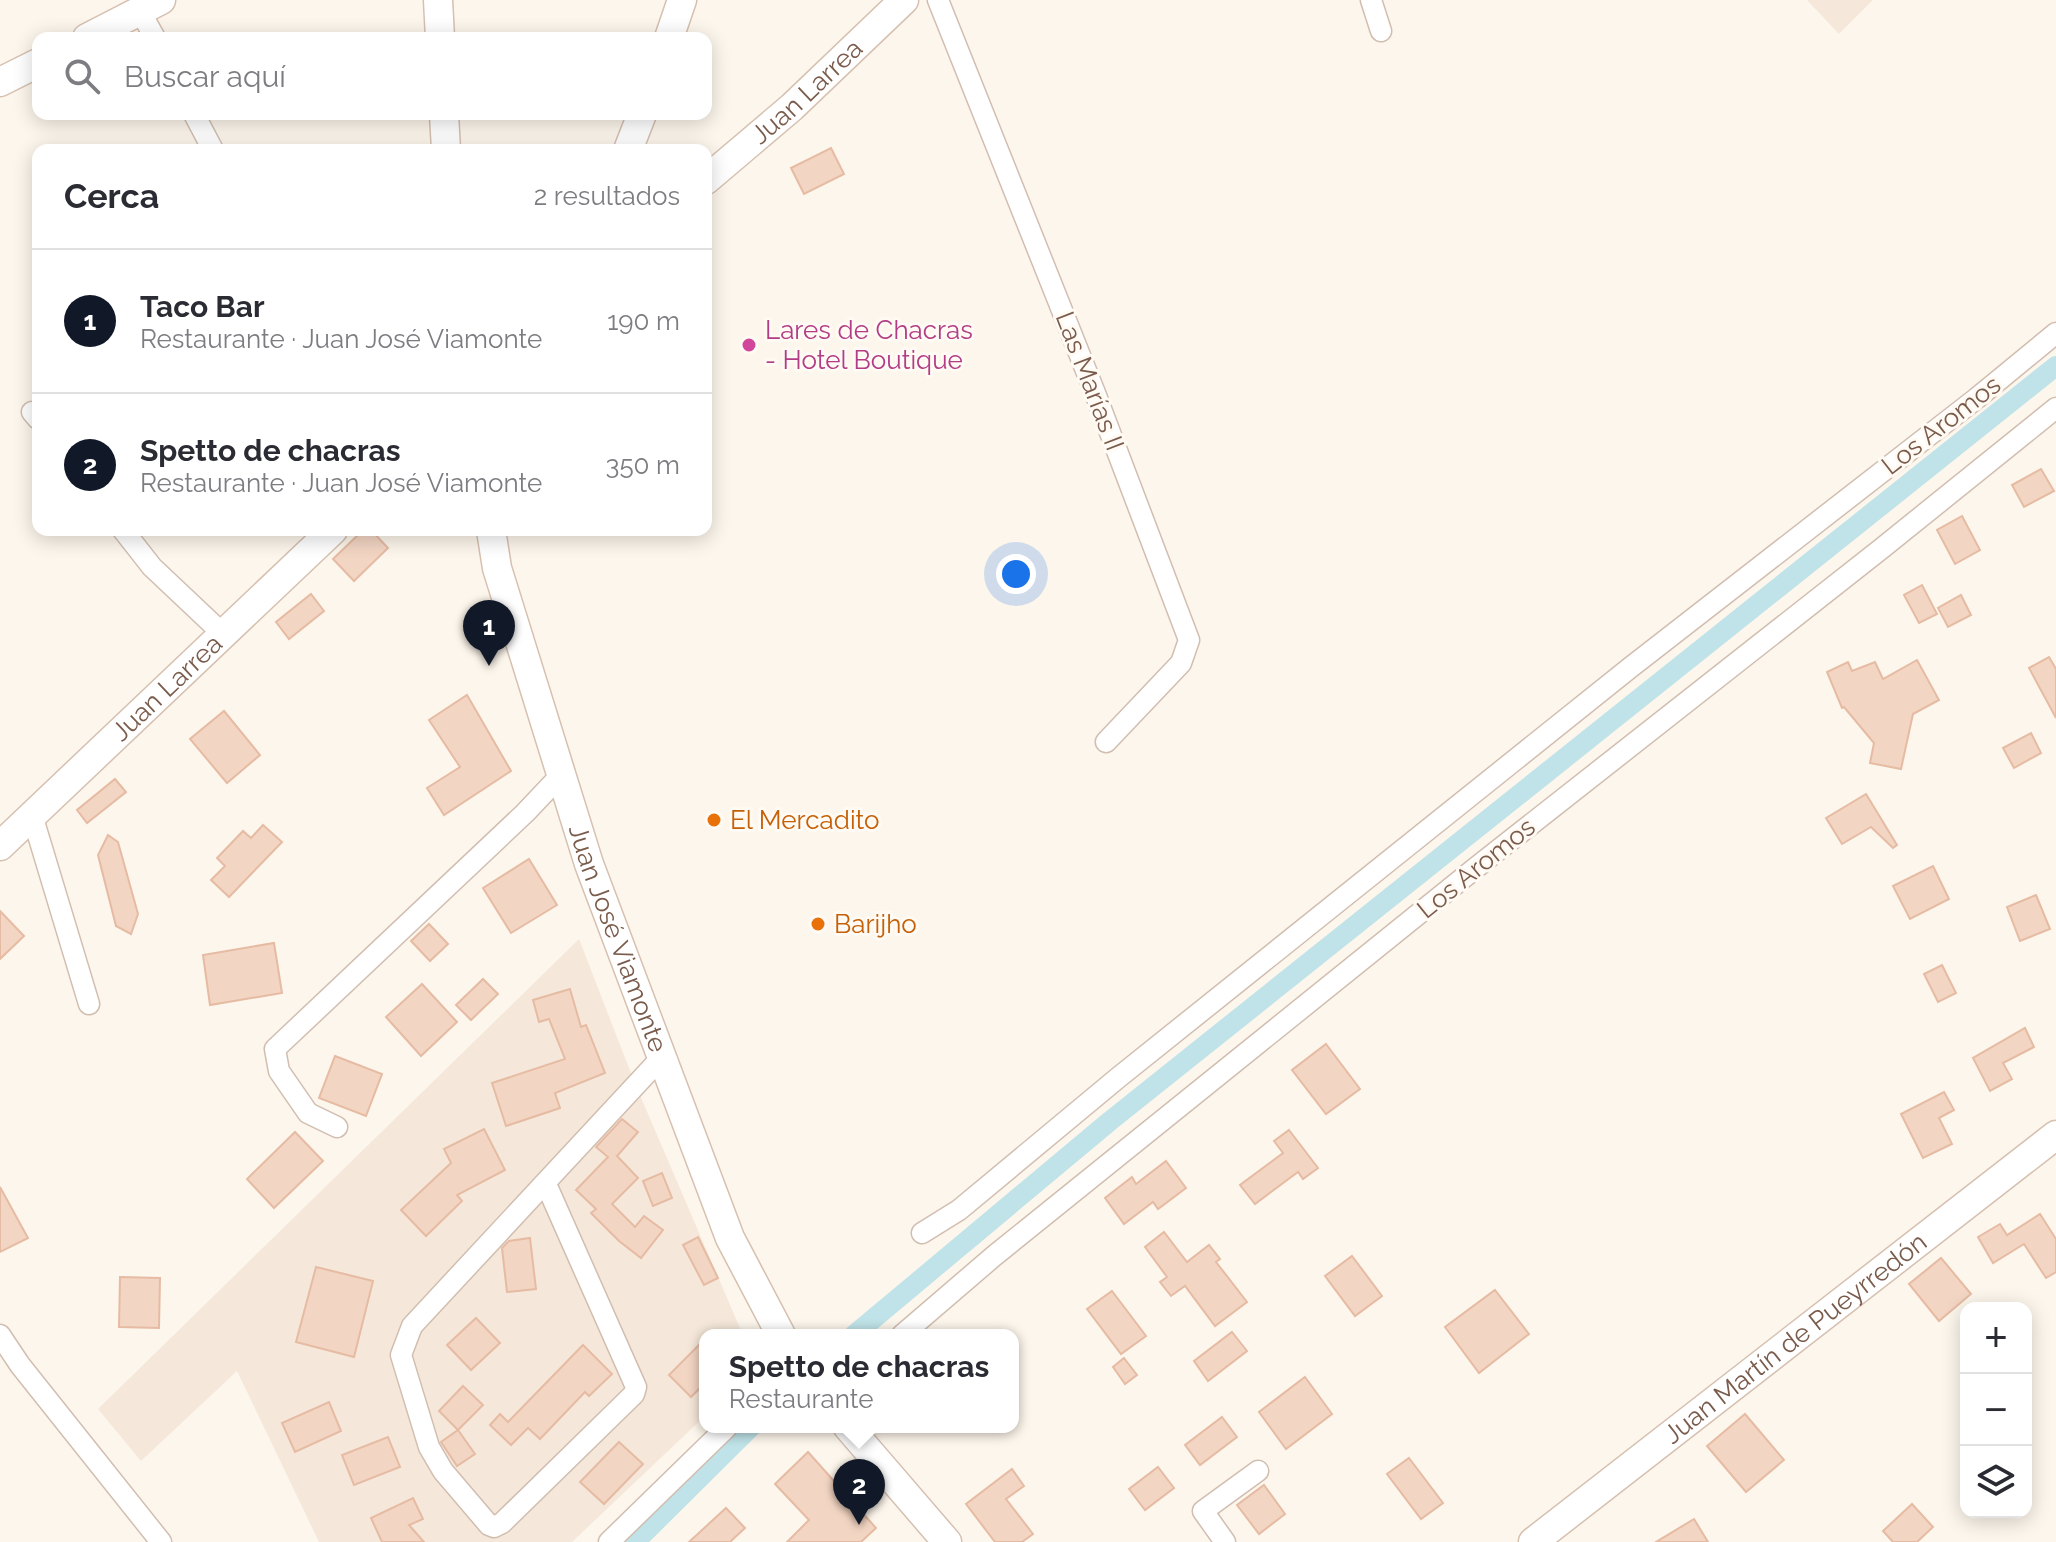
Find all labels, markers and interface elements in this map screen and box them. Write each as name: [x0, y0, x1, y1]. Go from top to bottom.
search box: [32, 32, 712, 120]
street label: Juan Larrea: [745, 33, 868, 150]
icon: search: [60, 54, 104, 98]
text: Buscar aquí: [124, 59, 286, 94]
text: Cerca: [64, 176, 159, 216]
text: 2 resultados: [534, 181, 680, 211]
text: Taco Bar: [140, 289, 265, 324]
text: 1: [84, 306, 96, 336]
text: 190 m: [607, 306, 680, 336]
street label: Las Marías II: [1050, 307, 1130, 455]
place label: Lares de Chacras - Hotel Boutique: [765, 315, 973, 375]
text: Restaurante · Juan José Viamonte: [140, 324, 542, 354]
marker: Lares de Chacras - Hotel Boutique: [740, 336, 758, 354]
street label: Los Aromos: [1876, 369, 2006, 481]
text: Spetto de chacras: [140, 433, 401, 468]
text: 2: [83, 450, 97, 480]
text: 350 m: [606, 450, 680, 480]
text: Restaurante · Juan José Viamonte: [140, 468, 542, 498]
your location: [996, 554, 1036, 594]
pin: 1: [463, 600, 515, 666]
street label: Juan Larrea: [106, 628, 228, 747]
place label: El Mercadito: [730, 805, 880, 835]
marker: El Mercadito: [705, 811, 723, 829]
street label: Los Aromos: [1411, 812, 1541, 924]
street label: Juan José Viamonte: [563, 821, 673, 1056]
place label: Barijho: [834, 909, 917, 939]
marker: Barijho: [809, 915, 827, 933]
street label: Juan Martín de Pueyrredón: [1658, 1227, 1932, 1450]
map controls: [1960, 1302, 2032, 1518]
button: +: [1960, 1302, 2032, 1374]
popup: [699, 1329, 1019, 1433]
text: Spetto de chacras: [729, 1349, 989, 1384]
button: −: [1960, 1374, 2032, 1446]
text: Restaurante: [729, 1384, 873, 1414]
button: layers: [1960, 1446, 2032, 1518]
pin: 2: [833, 1459, 885, 1525]

